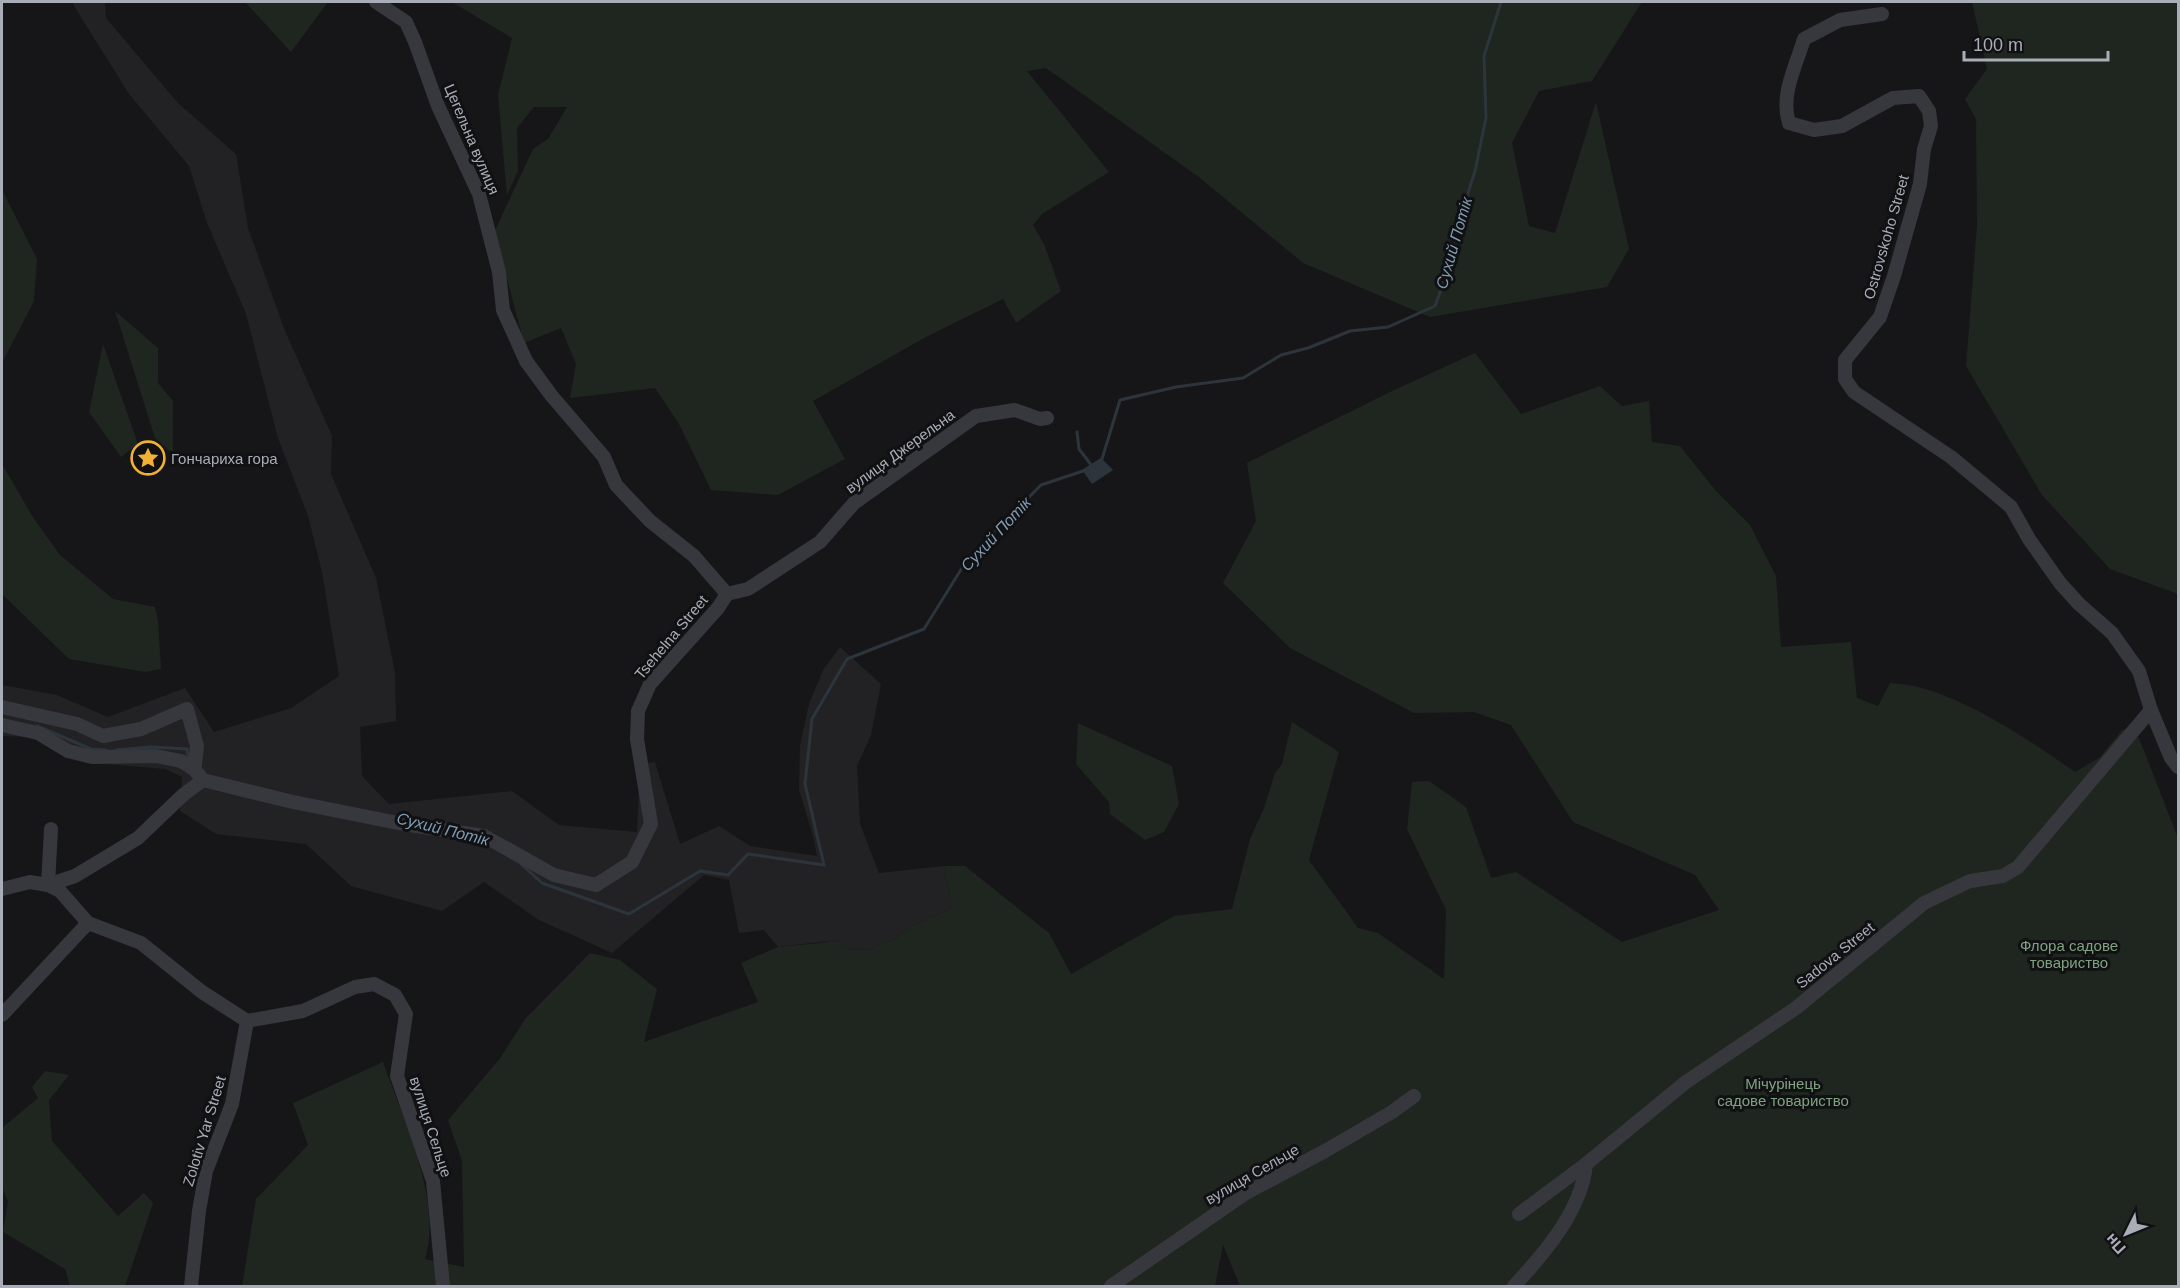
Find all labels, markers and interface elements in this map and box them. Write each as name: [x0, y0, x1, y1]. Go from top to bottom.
scale bar: [1964, 24, 2108, 62]
text: 100 m: [1973, 35, 2023, 55]
street label: Цегельна вулиця: [441, 81, 503, 197]
street label: Ostrovskoho Street: [1860, 172, 1912, 301]
water label: Сухий Потік: [1433, 194, 1476, 291]
street label: вулиця Джерельна: [842, 405, 958, 496]
place icon: Гончариха гора: [130, 440, 166, 476]
place label: Гончариха гора: [171, 450, 278, 467]
water label: Сухий Потік: [958, 493, 1035, 574]
street label: Tsehelna Street: [631, 591, 712, 682]
water label: Сухий Потік: [395, 809, 492, 849]
street label: Sadova Street: [1793, 918, 1878, 992]
park label: Флора садове товариство: [2020, 937, 2118, 971]
street label: Zolotiv Yar Street: [179, 1073, 229, 1188]
street label: вулиця Сельце: [407, 1075, 455, 1179]
park label: Мічурінець садове товариство: [1717, 1075, 1849, 1109]
street label: вулиця Сельце: [1202, 1140, 1302, 1208]
north arrow: [2096, 1204, 2156, 1264]
text: Пн: [2102, 1230, 2129, 1257]

